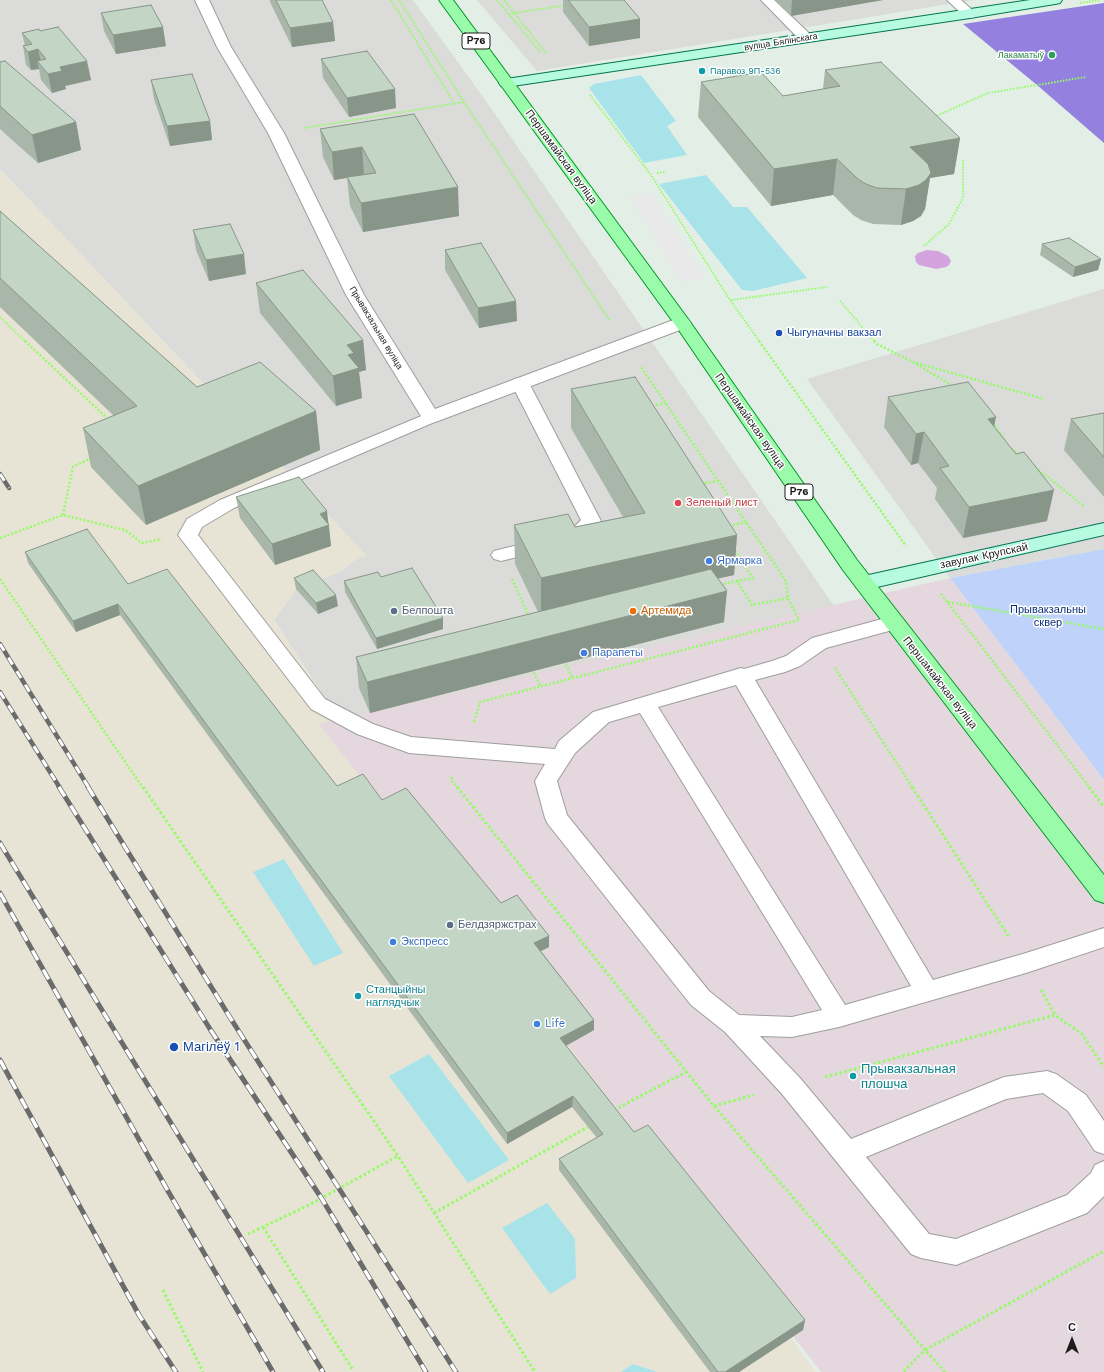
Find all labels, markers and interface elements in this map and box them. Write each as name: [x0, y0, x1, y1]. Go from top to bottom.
street label: вуліца Бялінскага: [744, 31, 818, 53]
road number: Р76: [462, 33, 490, 49]
place label: Лакаматыў: [998, 50, 1044, 60]
marker: Лакаматыў: [1047, 50, 1057, 60]
marker: Паравоз 9П-536: [697, 66, 707, 76]
place label: Паравоз 9П-536: [710, 66, 781, 76]
street label: Першамайская вуліца: [522, 107, 600, 207]
street label: Прывакзальная вуліца: [347, 285, 405, 371]
place label: Чыгуначны вакзал: [787, 326, 882, 340]
marker: Чыгуначны вакзал: [774, 328, 784, 338]
street label: Першамайская вуліца: [712, 371, 788, 471]
road number: Р76: [785, 484, 813, 500]
place label: Зеленый лист: [686, 496, 758, 510]
marker: Зеленый лист: [673, 498, 683, 508]
street label: завулак Крупскай: [939, 540, 1029, 572]
place label: Ярмарка: [717, 554, 762, 568]
marker: Ярмарка: [704, 556, 714, 566]
park label: Прывакзальны сквер: [1010, 603, 1086, 629]
place label: Белпошта: [402, 604, 453, 618]
place label: Артемида: [641, 604, 691, 618]
marker: Белпошта: [389, 606, 399, 616]
marker: Артемида: [628, 606, 638, 616]
street label: Першамайская вуліца: [900, 634, 980, 732]
place label: Парапеты: [592, 646, 643, 660]
marker: Парапеты: [579, 648, 589, 658]
place label: Белдзяржстрах: [458, 918, 537, 932]
marker: Белдзяржстрах: [445, 920, 455, 930]
place label: Экспресс: [401, 935, 449, 949]
marker: Экспресс: [388, 937, 398, 947]
place label: Станцыйны наглядчык: [366, 983, 425, 1009]
marker: Станцыйны наглядчык: [353, 991, 363, 1001]
place label: Life: [545, 1017, 565, 1031]
marker: Life: [532, 1019, 542, 1029]
place label: Магілёў 1: [183, 1039, 240, 1055]
marker: Магілёў 1: [168, 1041, 180, 1053]
place label: Прывакзальная плошча: [861, 1061, 956, 1092]
marker: Прывакзальная плошча: [848, 1071, 858, 1081]
north arrow: [1052, 1320, 1092, 1360]
text: С: [1068, 1321, 1076, 1334]

